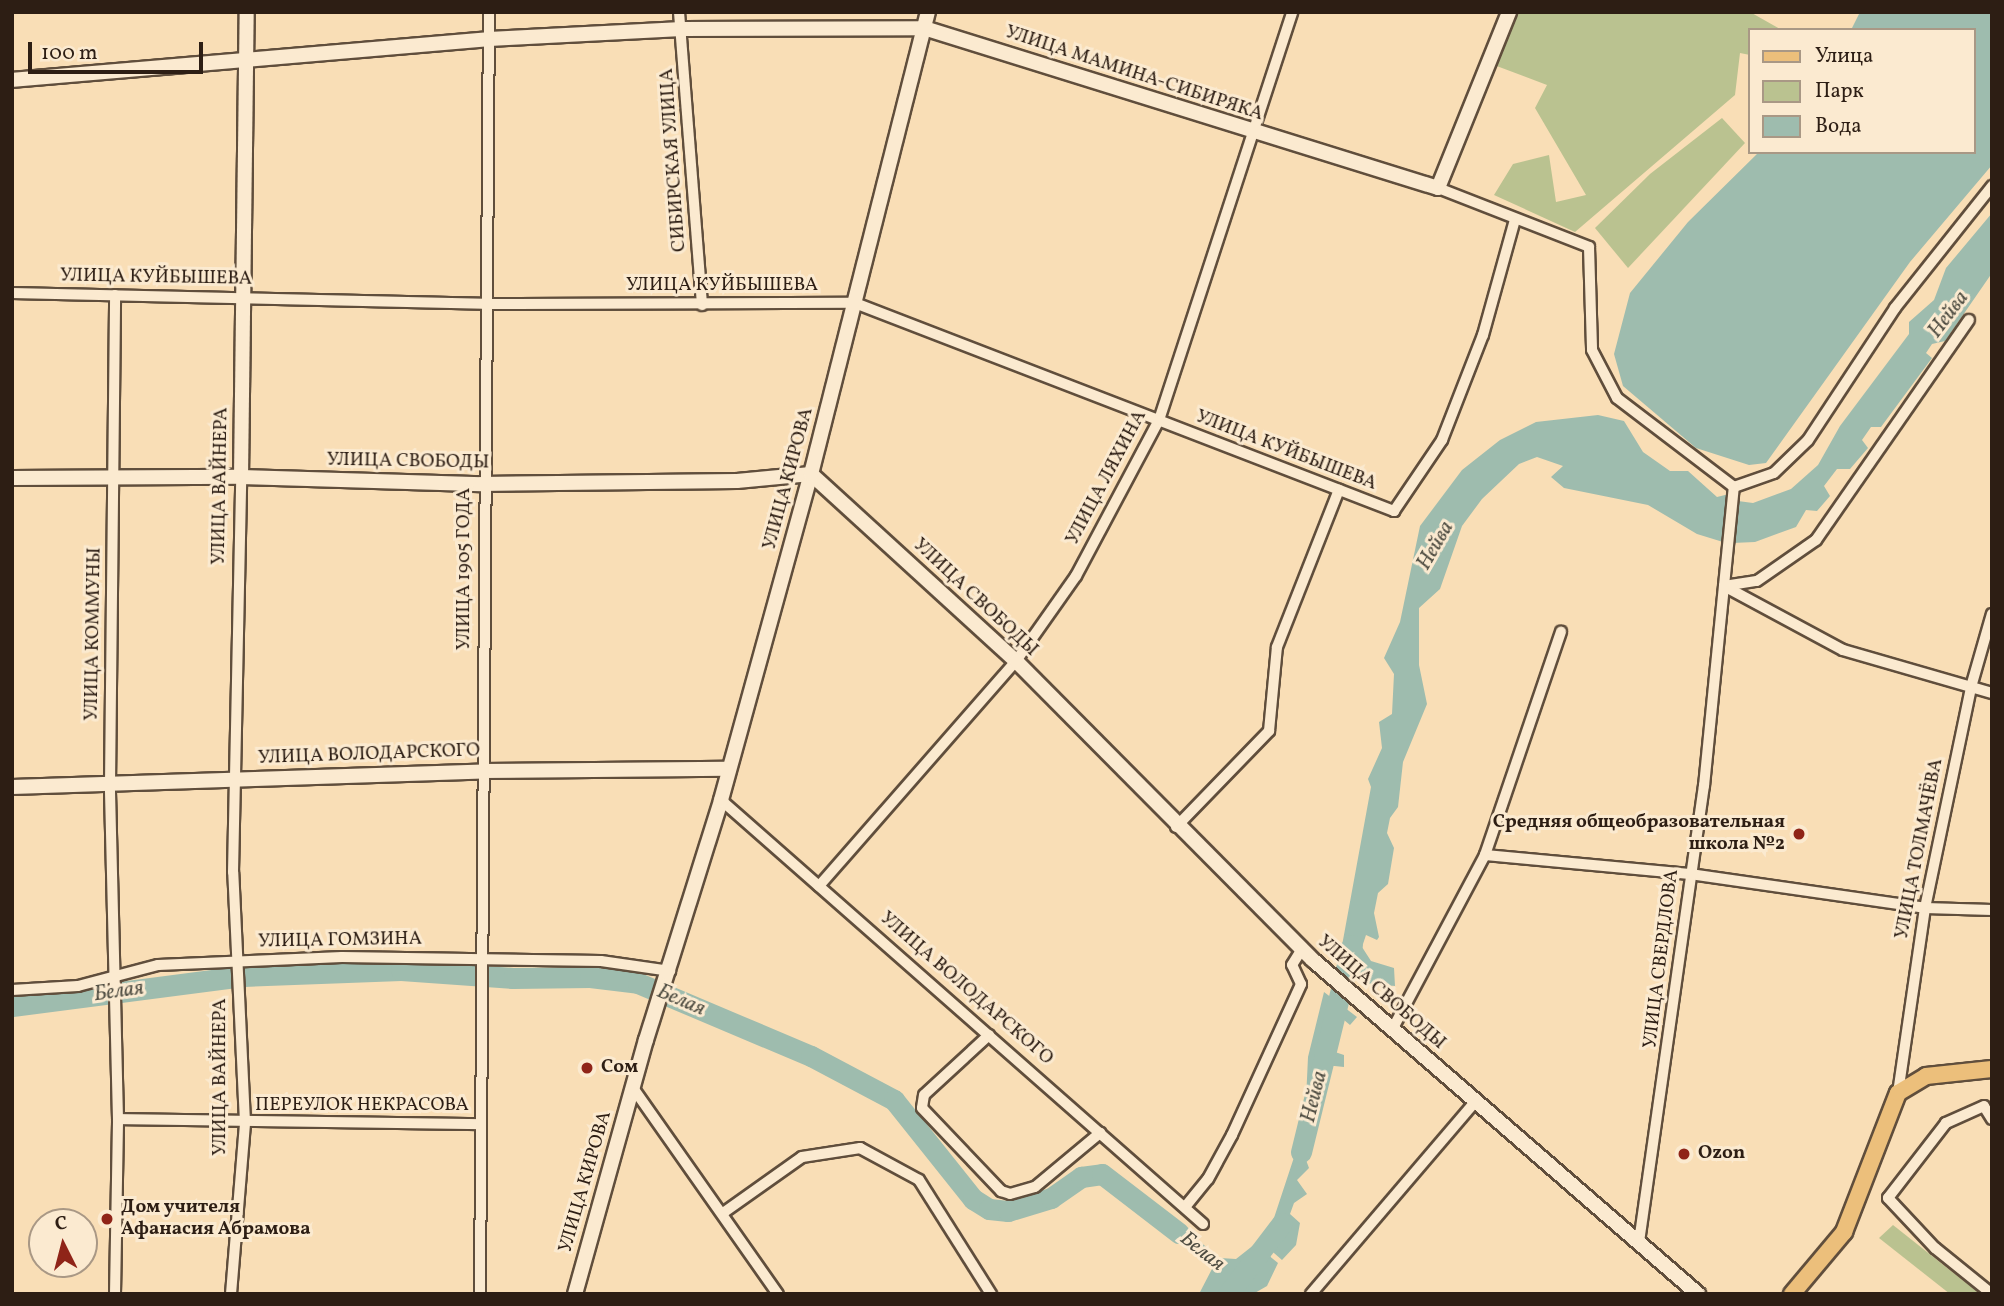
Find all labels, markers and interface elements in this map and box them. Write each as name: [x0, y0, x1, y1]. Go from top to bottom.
street label: УЛИЦА МАМИНА-СИБИРЯКА: [1002, 21, 1266, 127]
scale bar: [32, 28, 206, 72]
legend: [1748, 28, 1976, 154]
text: 100 m: [41, 39, 98, 68]
text: Улица: [1815, 42, 1873, 71]
street label: СИБИРСКАЯ УЛИЦА: [656, 67, 692, 253]
text: Парк: [1815, 77, 1864, 106]
text: Вода: [1815, 112, 1862, 141]
street label: УЛИЦА КУЙБЫШЕВА: [60, 265, 252, 291]
street label: УЛИЦА КУЙБЫШЕВА: [626, 275, 818, 297]
water label: Нейва: [1923, 287, 1975, 343]
street label: УЛИЦА КИРОВА: [759, 405, 819, 553]
street label: УЛИЦА КУЙБЫШЕВА: [1192, 406, 1380, 496]
street label: УЛИЦА ВАЙНЕРА: [208, 407, 234, 565]
street label: УЛИЦА ЛЯХИНА: [1062, 407, 1152, 549]
street label: УЛИЦА СВОБОДЫ: [326, 449, 490, 475]
street label: УЛИЦА 1905 ГОДА: [454, 488, 476, 650]
water label: Нейва: [1412, 517, 1460, 575]
street label: УЛИЦА СВОБОДЫ: [908, 534, 1042, 662]
street label: УЛИЦА КОММУНЫ: [81, 547, 107, 721]
street label: УЛИЦА ВОЛОДАРСКОГО: [258, 740, 480, 770]
street label: УЛИЦА ТОЛМАЧЁВА: [1891, 756, 1949, 942]
place label: Средняя общеобразовательная школа №2: [1493, 812, 1785, 856]
marker: Средняя общеобразовательная школа №2: [1791, 826, 1807, 842]
street label: УЛИЦА СВЕРДЛОВА: [1640, 868, 1684, 1050]
street label: УЛИЦА ВОЛОДАРСКОГО: [875, 908, 1057, 1070]
street label: УЛИЦА ГОМЗИНА: [258, 928, 422, 954]
street label: УЛИЦА СВОБОДЫ: [1312, 931, 1450, 1055]
water label: Белая: [93, 976, 145, 1008]
water label: Белая: [653, 980, 709, 1022]
street label: УЛИЦА ВАЙНЕРА: [210, 998, 232, 1156]
place label: Сом: [601, 1057, 638, 1079]
marker: Сом: [579, 1060, 595, 1076]
water label: Нейва: [1296, 1069, 1334, 1125]
street label: ПЕРЕУЛОК НЕКРАСОВА: [255, 1095, 469, 1117]
street label: УЛИЦА КИРОВА: [555, 1109, 617, 1255]
place label: Ozon: [1698, 1143, 1745, 1165]
marker: Ozon: [1676, 1146, 1692, 1162]
place label: Дом учителя Афанасия Абрамова: [121, 1197, 311, 1241]
north arrow: [28, 1208, 98, 1278]
text: С: [54, 1211, 68, 1238]
marker: Дом учителя Афанасия Абрамова: [99, 1211, 115, 1227]
water label: Белая: [1175, 1227, 1229, 1277]

